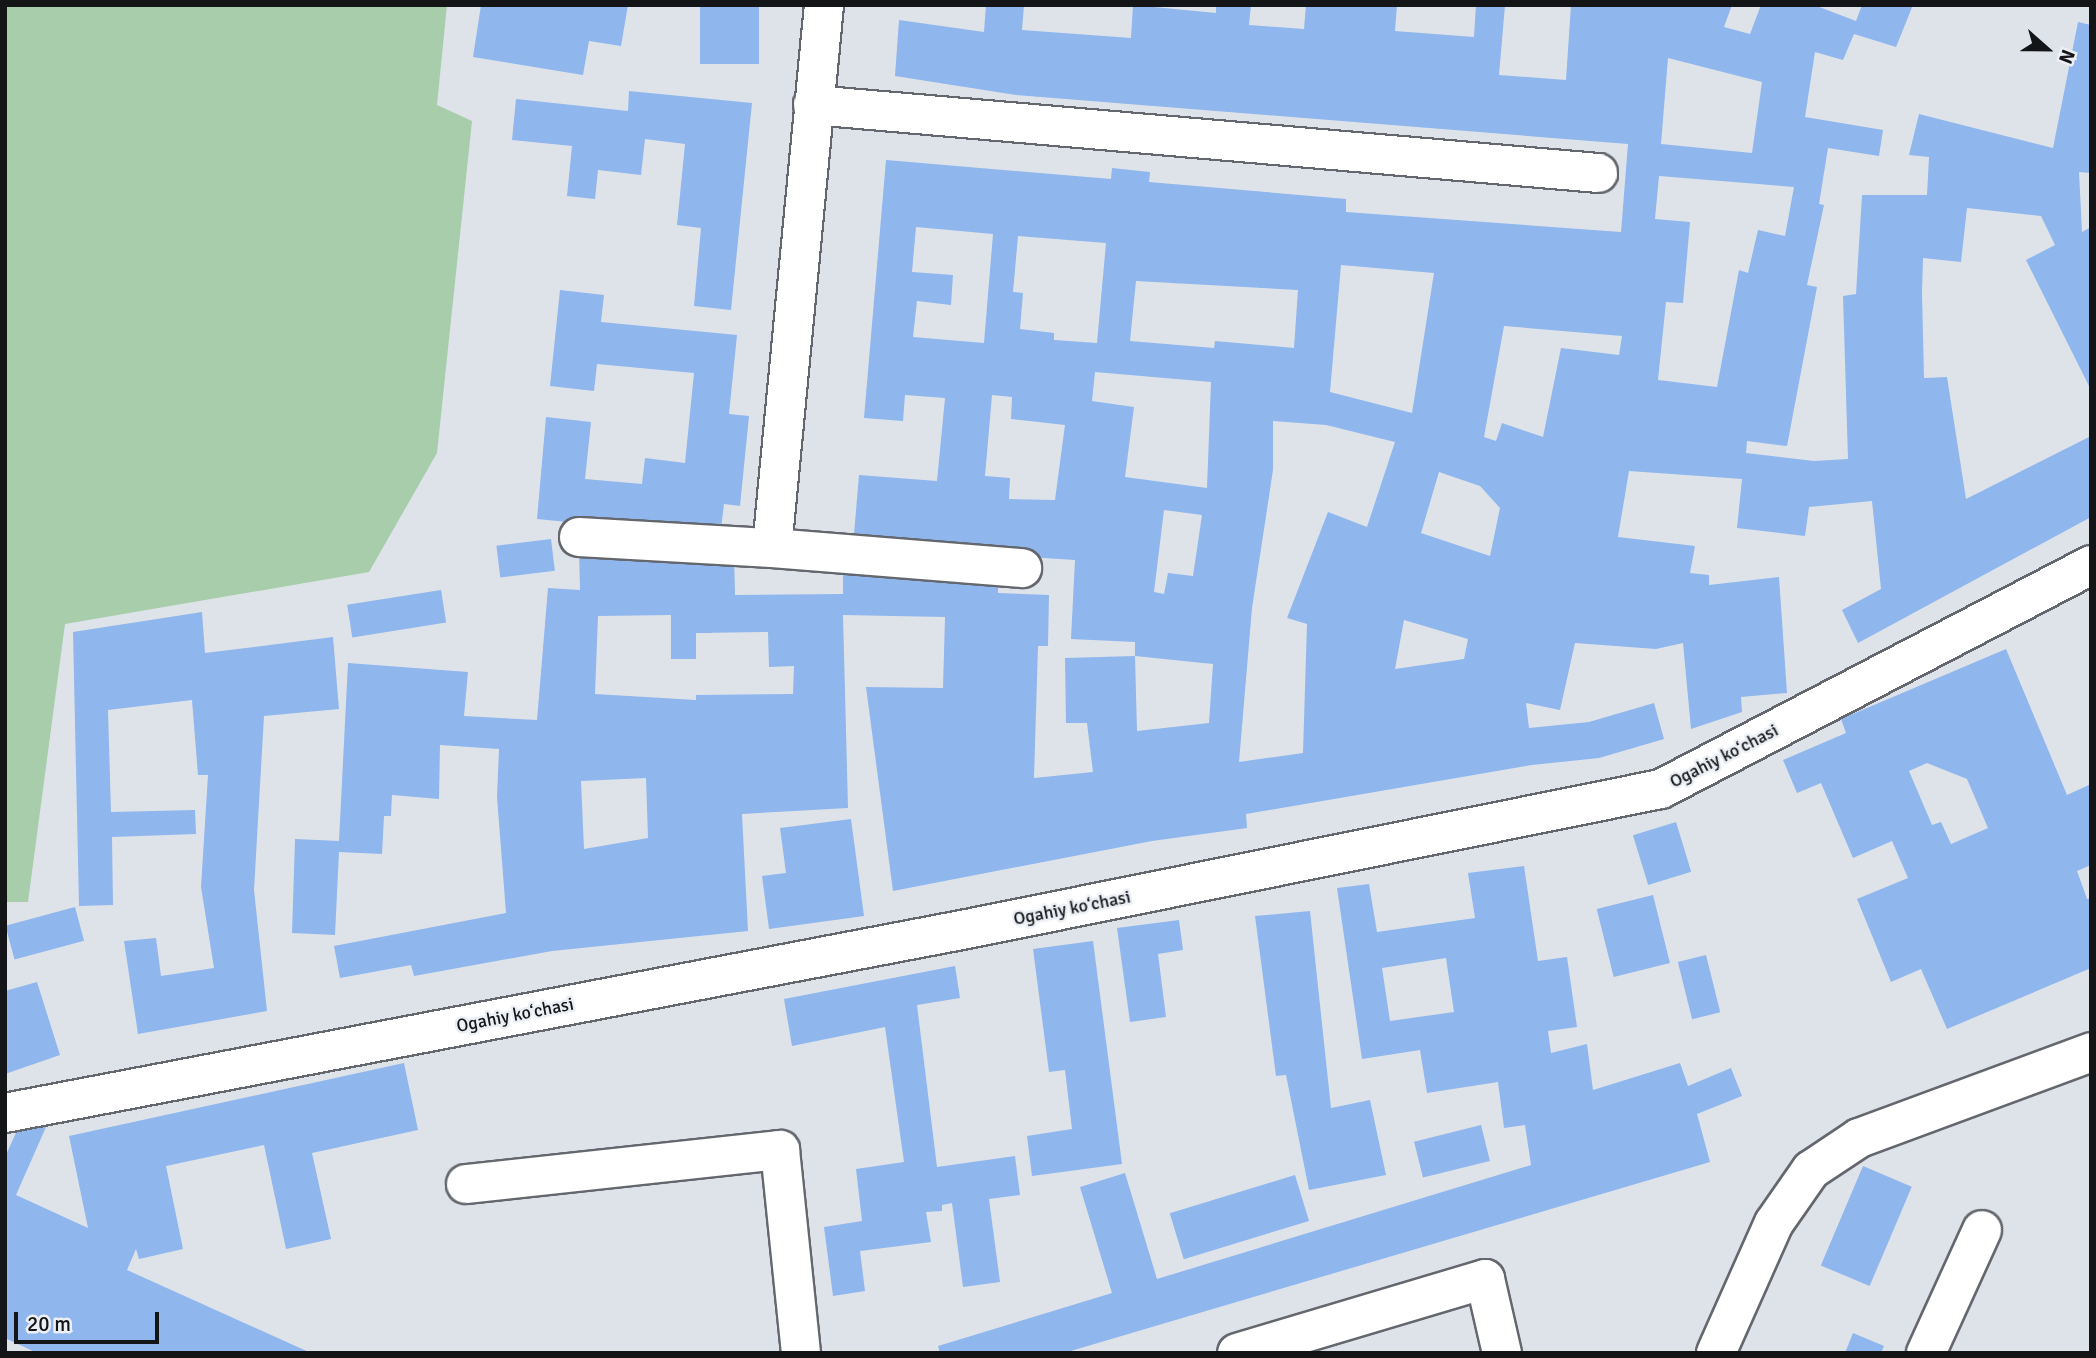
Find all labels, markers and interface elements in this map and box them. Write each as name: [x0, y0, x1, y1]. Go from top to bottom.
north arrow: [2012, 14, 2082, 84]
text: N: [2053, 46, 2080, 67]
street label: Ogahiy koʻchasi: [1666, 719, 1782, 793]
street label: Ogahiy koʻchasi: [1012, 886, 1132, 930]
street label: Ogahiy koʻchasi: [455, 993, 575, 1037]
scale bar: [18, 1298, 163, 1342]
text: 20 m: [27, 1311, 71, 1337]

